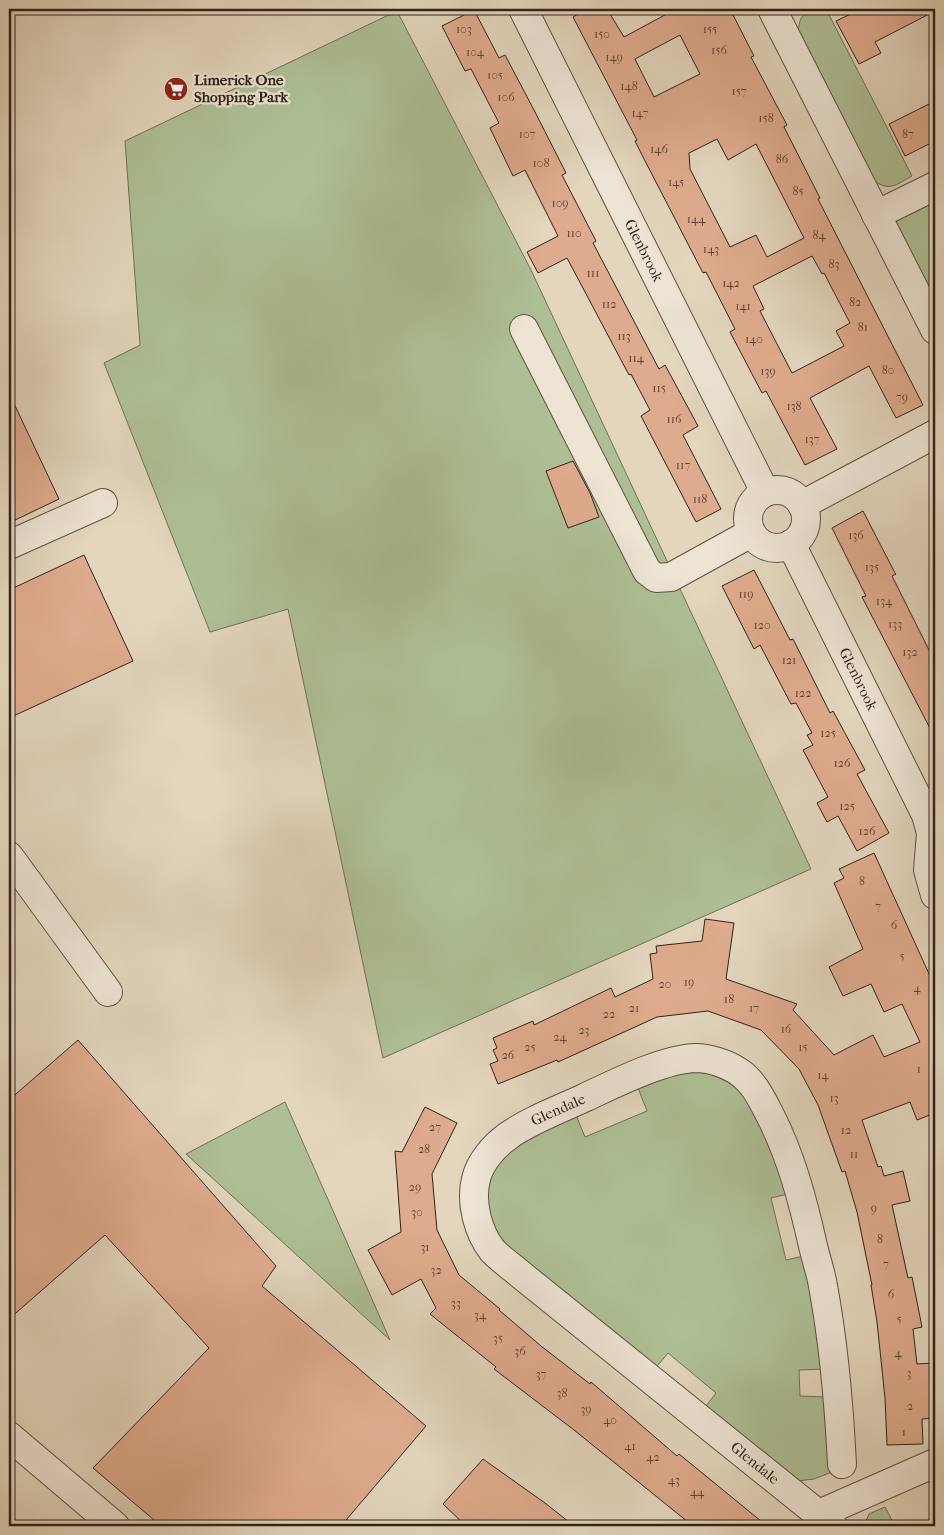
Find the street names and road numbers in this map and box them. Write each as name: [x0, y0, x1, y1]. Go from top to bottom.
street label: Glenbrook: [621, 216, 667, 285]
street label: Glenbrook: [835, 645, 882, 714]
street label: Glendale: [528, 1089, 589, 1130]
street label: Glendale: [727, 1438, 783, 1488]

